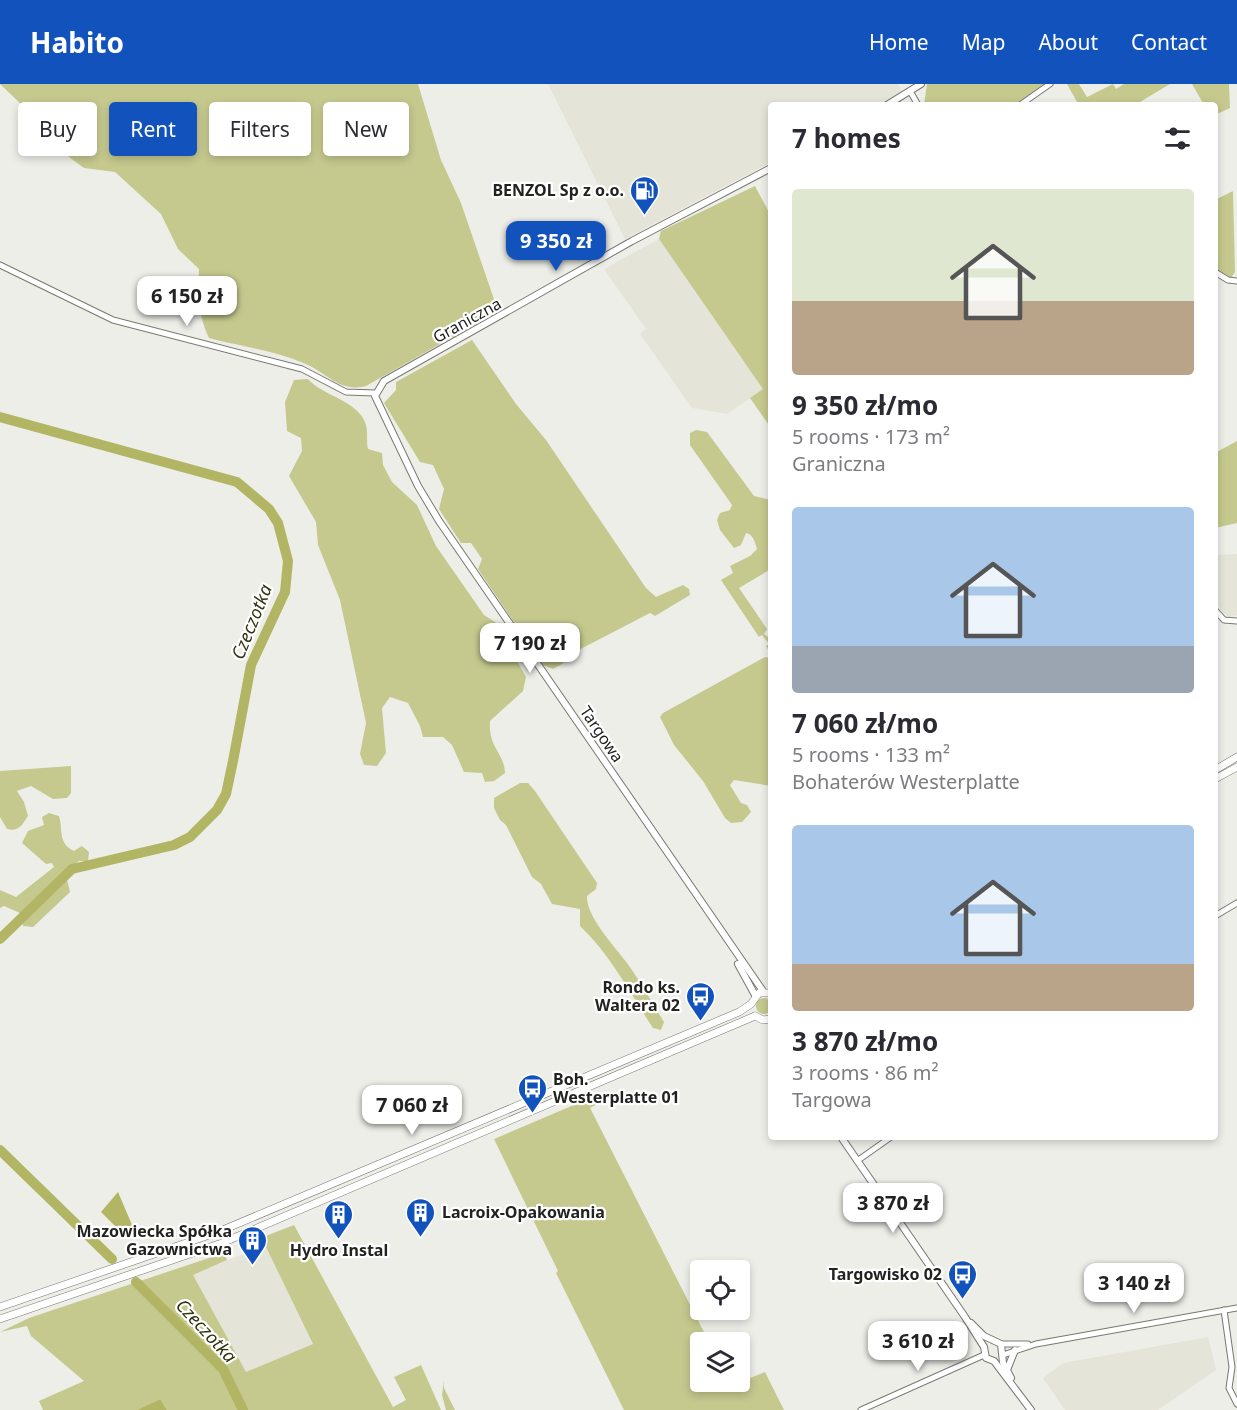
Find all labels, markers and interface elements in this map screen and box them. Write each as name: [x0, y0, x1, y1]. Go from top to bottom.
text: Habito: [30, 23, 124, 61]
text: Home: [869, 28, 929, 56]
text: Map: [962, 28, 1005, 56]
text: About: [1038, 28, 1098, 56]
text: Contact: [1131, 28, 1207, 56]
chip: Buy: [18, 102, 97, 156]
chip: Rent: [109, 102, 197, 156]
chip: Filters: [209, 102, 311, 156]
chip: New: [323, 102, 409, 156]
text: 7 homes: [792, 120, 901, 156]
icon: filters: [1161, 122, 1194, 155]
fuel station icon: BENZOL Sp z o.o.: [629, 174, 661, 216]
place label: BENZOL Sp z o.o.: [492, 179, 624, 201]
pin: 9 350 zł: [494, 221, 618, 272]
text: 9 350 zł: [520, 227, 592, 254]
icon: home: [939, 228, 1047, 336]
pin: 6 150 zł: [125, 276, 249, 327]
text: 6 150 zł: [151, 282, 223, 309]
street label: Graniczna: [429, 292, 505, 348]
text: 9 350 zł/mo: [792, 387, 938, 423]
text: 5 rooms · 173 m²: [792, 423, 950, 450]
text: Graniczna: [792, 450, 886, 477]
icon: home: [939, 546, 1047, 654]
water label: Czeczotka: [225, 581, 277, 663]
pin: 7 190 zł: [468, 623, 592, 674]
text: 7 190 zł: [494, 629, 566, 656]
street label: Targowa: [575, 701, 629, 767]
text: 7 060 zł/mo: [792, 705, 938, 741]
text: 5 rooms · 133 m²: [792, 741, 950, 768]
text: Bohaterów Westerplatte: [792, 768, 1020, 795]
icon: home: [939, 864, 1047, 972]
place label: Rondo ks. Waltera 02: [595, 976, 680, 1016]
bus stop icon: Rondo ks. Waltera 02: [685, 980, 717, 1022]
text: 3 870 zł/mo: [792, 1023, 938, 1059]
text: 3 rooms · 86 m²: [792, 1059, 939, 1086]
place label: Boh. Westerplatte 01: [553, 1068, 680, 1108]
bus stop icon: Boh. Westerplatte 01: [516, 1072, 548, 1114]
pin: 7 060 zł: [350, 1085, 474, 1136]
text: Targowa: [792, 1086, 872, 1113]
text: 7 060 zł: [376, 1091, 448, 1118]
pin: 3 870 zł: [831, 1183, 955, 1234]
text: 3 870 zł: [857, 1189, 929, 1216]
building icon: Lacroix-Opakowania: [405, 1196, 437, 1238]
building icon: Hydro Instal: [323, 1198, 355, 1240]
place label: Lacroix-Opakowania: [442, 1201, 605, 1223]
place label: Mazowiecka Spółka Gazownictwa: [76, 1220, 232, 1260]
building icon: Mazowiecka Spółka Gazownictwa: [237, 1224, 269, 1266]
place label: Hydro Instal: [290, 1239, 388, 1261]
bus stop icon: Targowisko 02: [947, 1258, 979, 1300]
map controls: [690, 1260, 750, 1392]
button: locate: [690, 1260, 750, 1320]
place label: Targowisko 02: [829, 1263, 942, 1285]
pin: 3 140 zł: [1072, 1263, 1196, 1314]
text: 3 140 zł: [1098, 1269, 1170, 1296]
water label: Czeczotka: [171, 1293, 242, 1367]
pin: 3 610 zł: [856, 1321, 980, 1372]
text: 3 610 zł: [882, 1327, 954, 1354]
button: layers: [690, 1332, 750, 1392]

